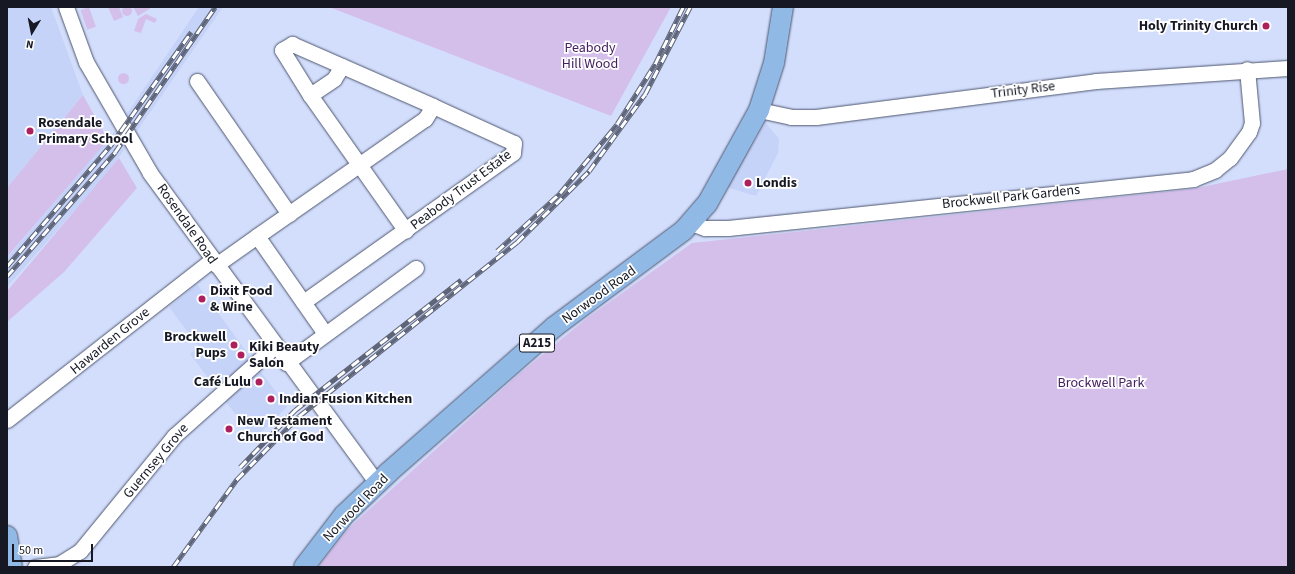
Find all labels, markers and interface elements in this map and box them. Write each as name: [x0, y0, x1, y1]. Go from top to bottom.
north arrow: [12, 12, 52, 52]
place label: Holy Trinity Church: [1139, 18, 1258, 34]
marker: Holy Trinity Church: [1261, 21, 1271, 31]
text: N: [25, 36, 35, 52]
park label: Peabody Hill Wood: [562, 40, 618, 72]
street label: Trinity Rise: [990, 78, 1056, 102]
place label: Rosendale Primary School: [38, 115, 133, 148]
marker: Rosendale Primary School: [25, 126, 35, 136]
street label: Peabody Trust Estate: [407, 147, 515, 233]
place label: Londis: [756, 175, 797, 191]
marker: Londis: [743, 178, 753, 188]
street label: Rosendale Road: [153, 181, 221, 267]
street label: Brockwell Park Gardens: [941, 181, 1081, 213]
street label: Norwood Road: [559, 262, 639, 328]
place label: Dixit Food & Wine: [210, 283, 273, 316]
marker: Dixit Food & Wine: [197, 294, 207, 304]
street label: Hawarden Grove: [67, 304, 153, 378]
place label: Brockwell Pups: [164, 329, 226, 362]
road number: A215: [518, 332, 556, 354]
place label: Kiki Beauty Salon: [249, 339, 319, 372]
marker: Brockwell Pups: [229, 340, 239, 350]
marker: Kiki Beauty Salon: [236, 350, 246, 360]
place label: Café Lulu: [194, 374, 251, 390]
park label: Brockwell Park: [1058, 375, 1144, 391]
marker: Café Lulu: [254, 377, 264, 387]
place label: Indian Fusion Kitchen: [279, 391, 412, 407]
marker: Indian Fusion Kitchen: [266, 394, 276, 404]
place label: New Testament Church of God: [237, 413, 332, 446]
street label: Guernsey Grove: [120, 420, 192, 502]
marker: New Testament Church of God: [224, 424, 234, 434]
street label: Norwood Road: [320, 471, 392, 545]
scale bar: [14, 536, 95, 562]
text: 50 m: [19, 542, 43, 559]

